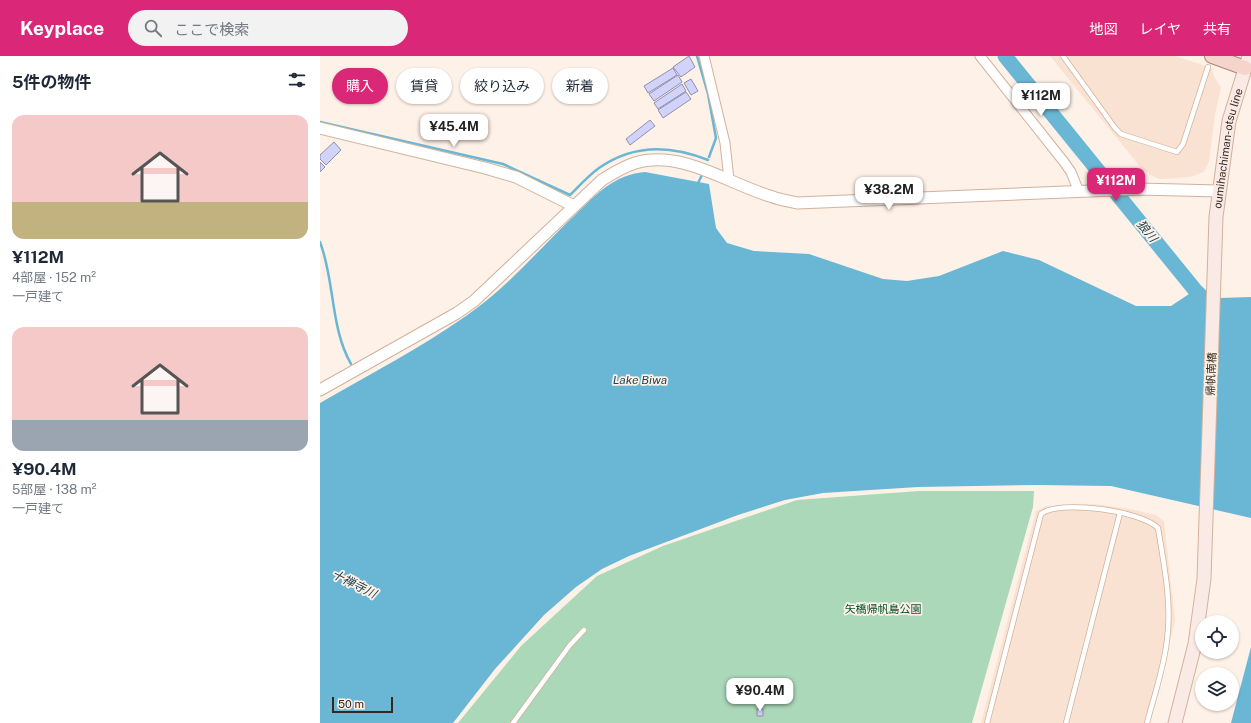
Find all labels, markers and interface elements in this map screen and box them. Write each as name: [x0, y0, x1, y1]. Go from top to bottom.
search box: [128, 10, 408, 46]
text: Keyplace: [20, 17, 104, 39]
icon: search: [142, 17, 164, 39]
text: ここで検索: [174, 21, 249, 38]
text: 地図: [1089, 21, 1117, 37]
text: レイヤ: [1139, 21, 1181, 37]
text: 共有: [1203, 21, 1231, 37]
chip: 購入: [332, 68, 388, 104]
chip: 賃貸: [396, 68, 452, 104]
chip: 絞り込み: [460, 68, 544, 104]
chip: 新着: [552, 68, 608, 104]
icon: filters: [286, 69, 308, 91]
text: 5件の物件: [12, 72, 91, 92]
pin: ¥112M: [1013, 83, 1069, 117]
street label: oumihachiman-otsu line: [1211, 87, 1245, 209]
text: ¥112M: [1021, 88, 1061, 103]
pin: ¥45.4M: [421, 114, 487, 148]
text: ¥45.4M: [429, 119, 479, 134]
icon: home: [124, 141, 196, 213]
pin: ¥112M: [1088, 168, 1144, 202]
text: ¥112M: [1096, 173, 1136, 188]
pin: ¥38.2M: [856, 177, 922, 211]
text: ¥38.2M: [864, 182, 914, 197]
water label: 狼川: [1134, 217, 1161, 246]
text: ¥112M: [12, 247, 64, 267]
text: 4部屋 · 152 m²: [12, 270, 96, 285]
text: 一戸建て: [12, 289, 64, 304]
street label: 帰帆南橋: [1204, 352, 1218, 396]
icon: home: [124, 353, 196, 425]
water label: Lake Biwa: [613, 373, 667, 387]
text: ¥90.4M: [12, 459, 77, 479]
text: 5部屋 · 138 m²: [12, 482, 97, 497]
text: 一戸建て: [12, 501, 64, 516]
water label: 十禅寺川: [329, 567, 380, 602]
park label: 矢橋帰帆島公園: [845, 603, 922, 615]
map controls: [1195, 615, 1239, 711]
button: locate: [1195, 615, 1239, 659]
button: layers: [1195, 667, 1239, 711]
pin: ¥90.4M: [727, 678, 793, 712]
text: ¥90.4M: [735, 683, 785, 698]
scale bar: [332, 695, 393, 714]
text: 50 m: [338, 698, 364, 710]

